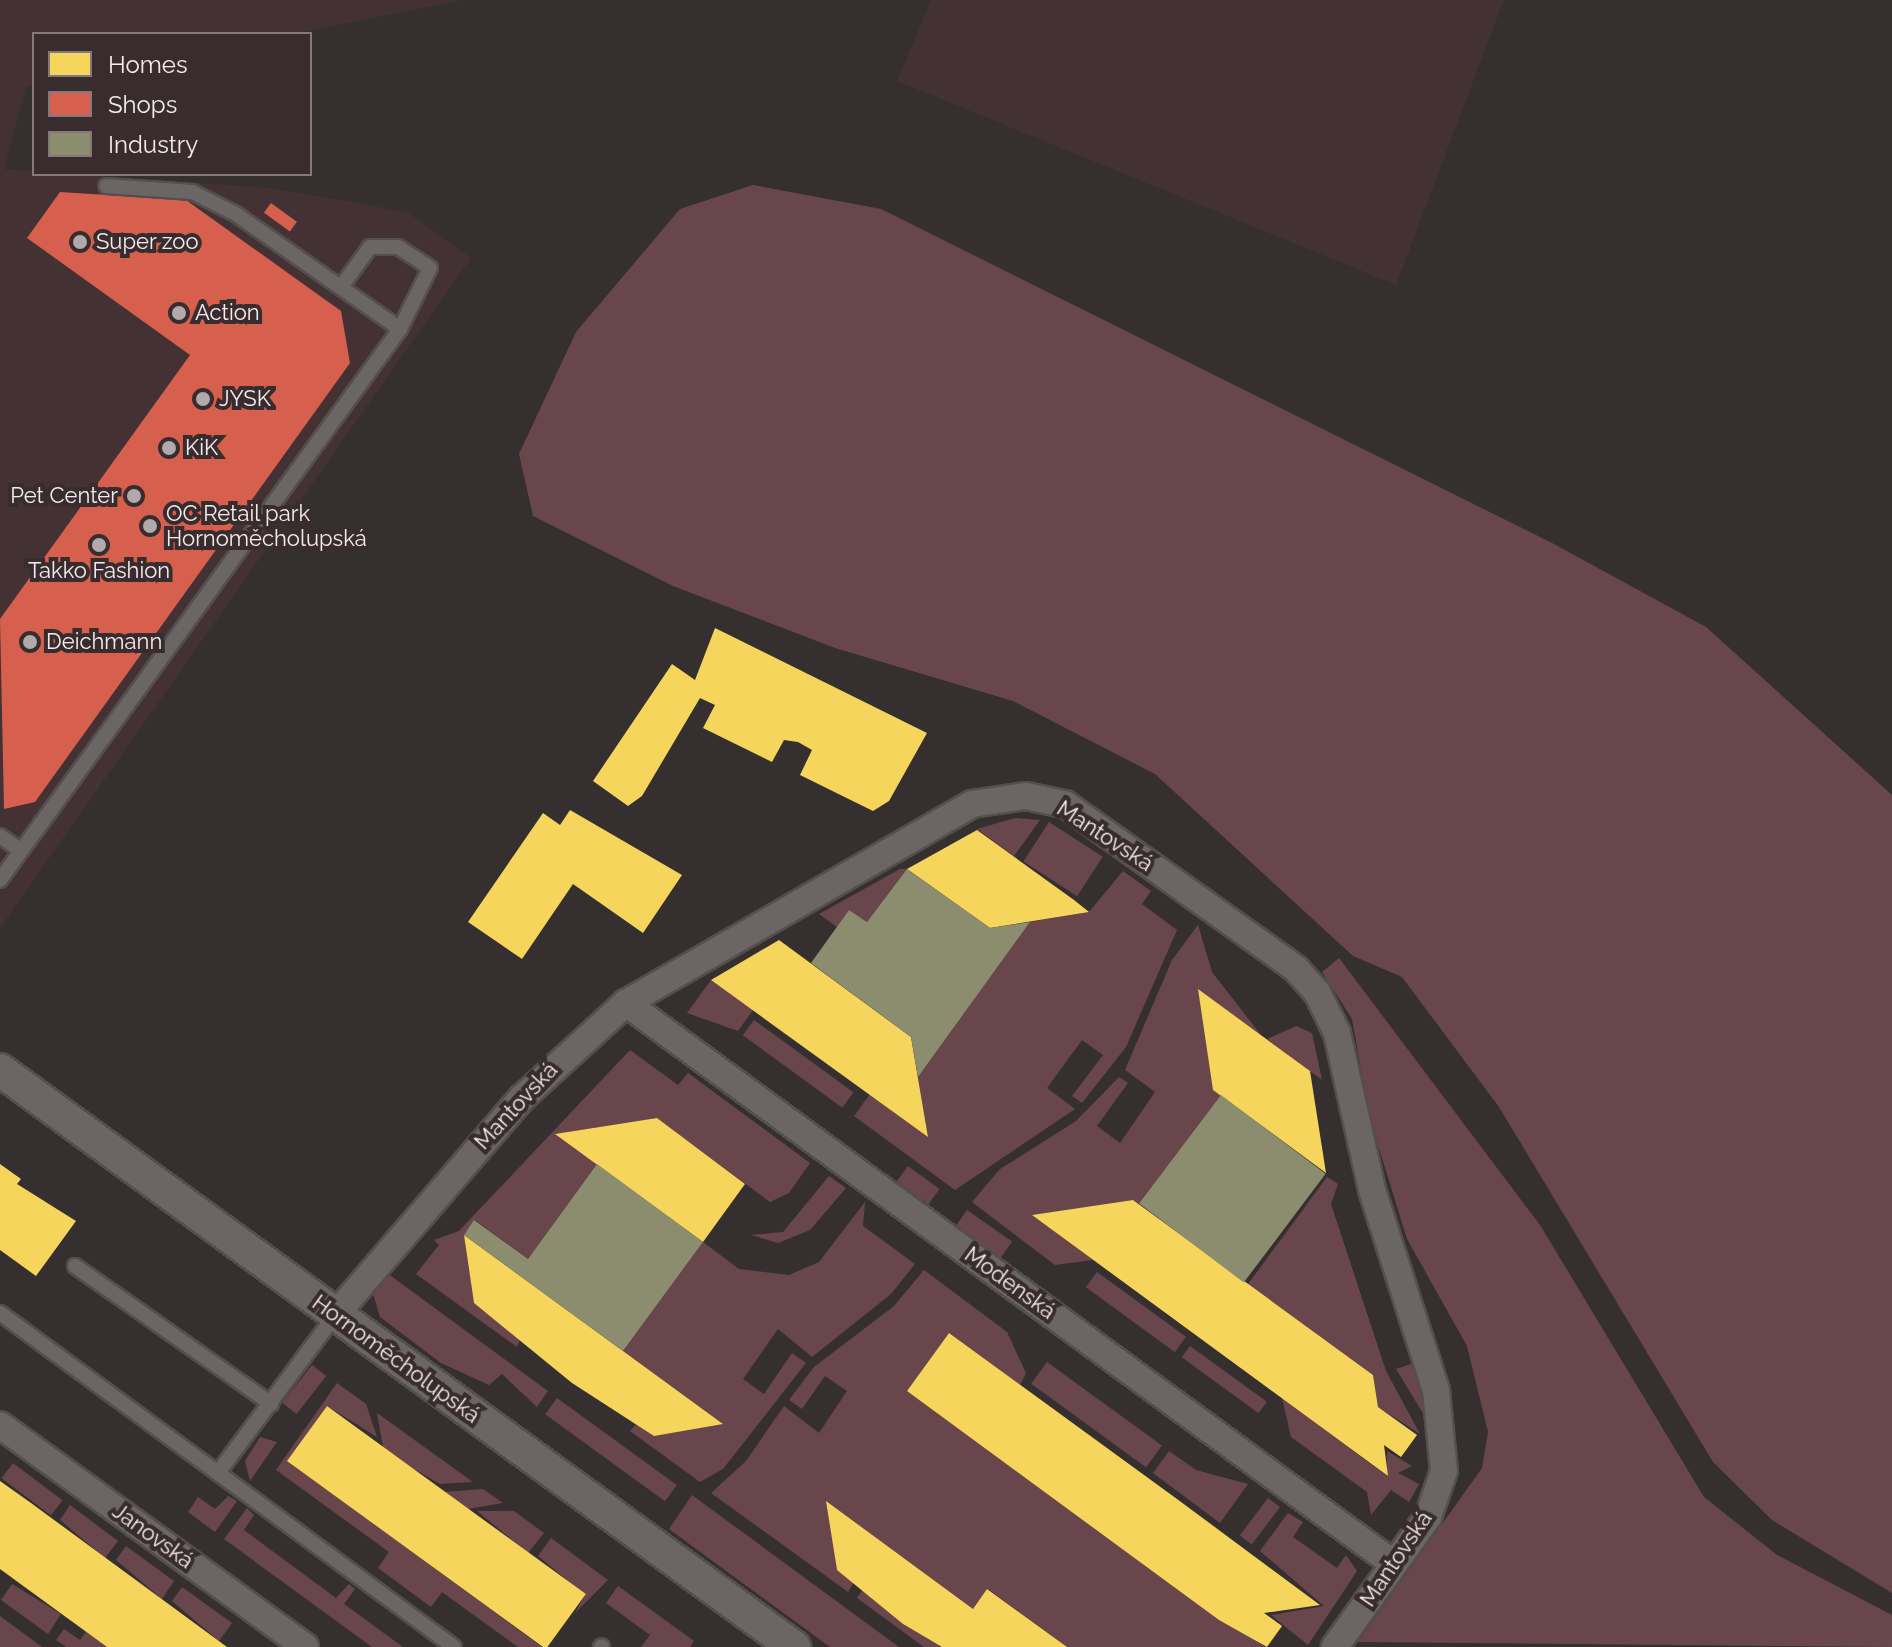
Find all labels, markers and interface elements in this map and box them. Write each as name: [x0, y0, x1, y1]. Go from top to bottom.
legend: [32, 32, 312, 176]
text: Homes: [108, 50, 188, 79]
text: Shops: [108, 90, 177, 119]
text: Industry: [108, 130, 198, 159]
place label: Super zoo: [96, 229, 199, 255]
marker: Super zoo: [71, 233, 89, 251]
place label: Action: [195, 300, 260, 326]
marker: Action: [170, 304, 188, 322]
place label: JYSK: [219, 386, 271, 412]
marker: JYSK: [194, 390, 212, 408]
place label: KiK: [185, 435, 218, 461]
marker: KiK: [160, 439, 178, 457]
place label: Pet Center: [10, 483, 118, 509]
marker: Pet Center: [125, 487, 143, 505]
place label: OC Retail park Hornoměcholupská: [166, 500, 367, 552]
marker: OC Retail park Hornoměcholupská: [141, 517, 159, 535]
marker: Takko Fashion: [90, 536, 108, 554]
place label: Takko Fashion: [28, 558, 170, 584]
place label: Deichmann: [46, 629, 162, 655]
marker: Deichmann: [21, 633, 39, 651]
street label: Mantovská: [1052, 795, 1158, 877]
street label: Mantovská: [469, 1057, 563, 1155]
street label: Modenská: [959, 1241, 1061, 1325]
street label: Hornoměcholupská: [307, 1289, 485, 1429]
street label: Janovská: [107, 1498, 199, 1574]
street label: Mantovská: [1354, 1506, 1438, 1612]

